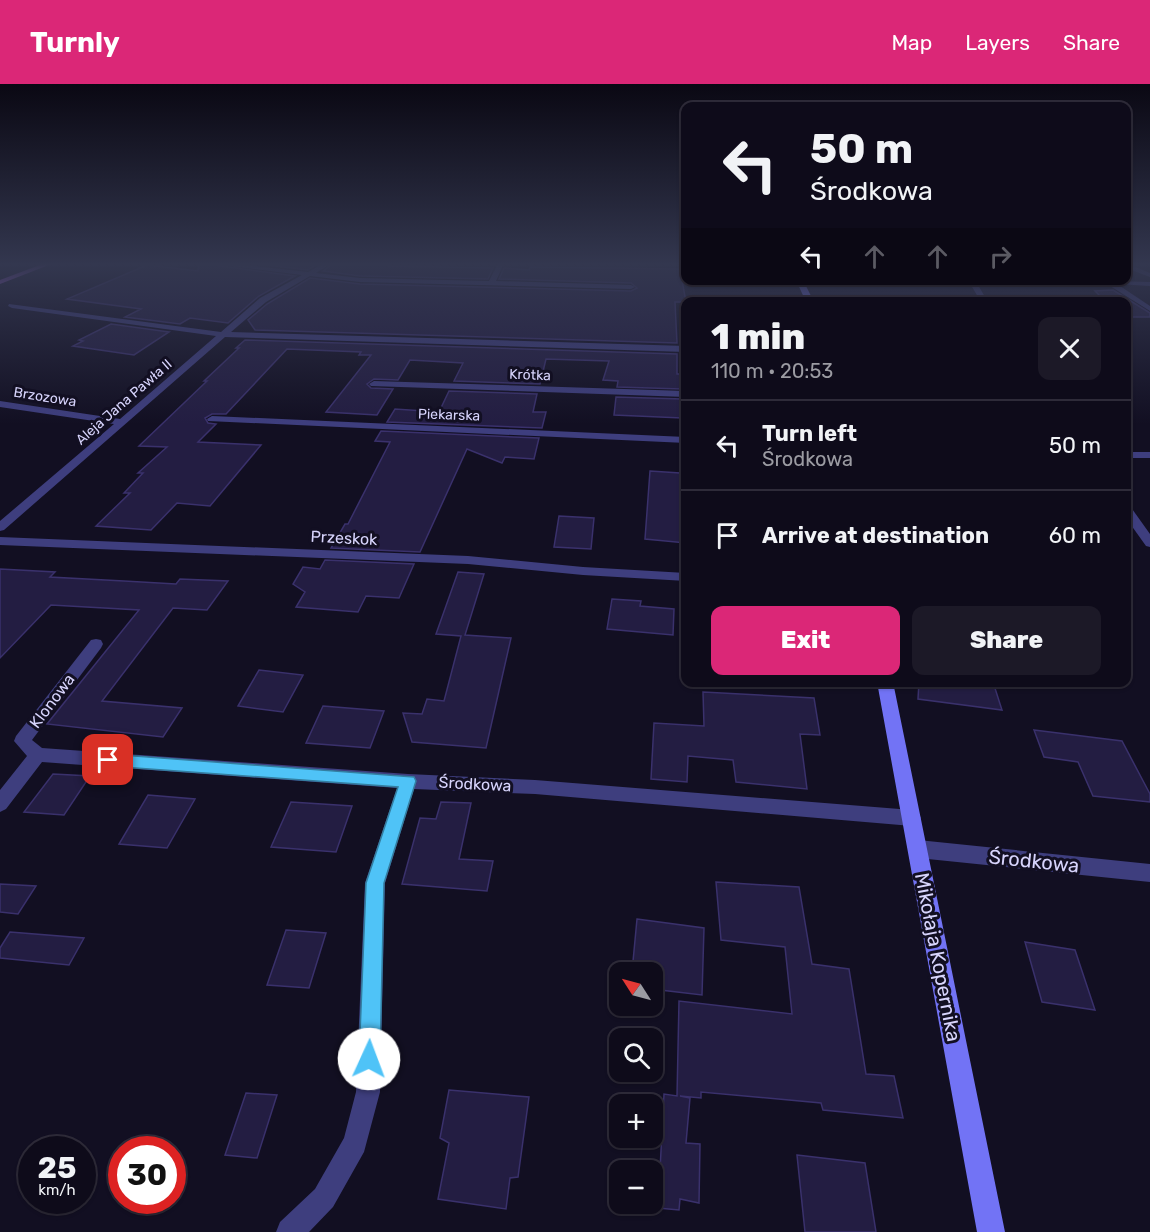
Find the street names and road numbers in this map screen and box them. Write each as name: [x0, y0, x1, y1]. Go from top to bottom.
street label: Aleja Jana Pawła II: [72, 356, 176, 448]
street label: Krótka: [509, 366, 551, 384]
street label: Brzozowa: [12, 384, 78, 410]
street label: Piekarska: [418, 405, 480, 425]
street label: Przeskok: [310, 527, 379, 549]
street label: Klonowa: [26, 670, 78, 732]
street label: Środkowa: [438, 772, 512, 795]
street label: Środkowa: [987, 844, 1081, 878]
street label: Mikołaja Kopernika: [910, 871, 966, 1043]

